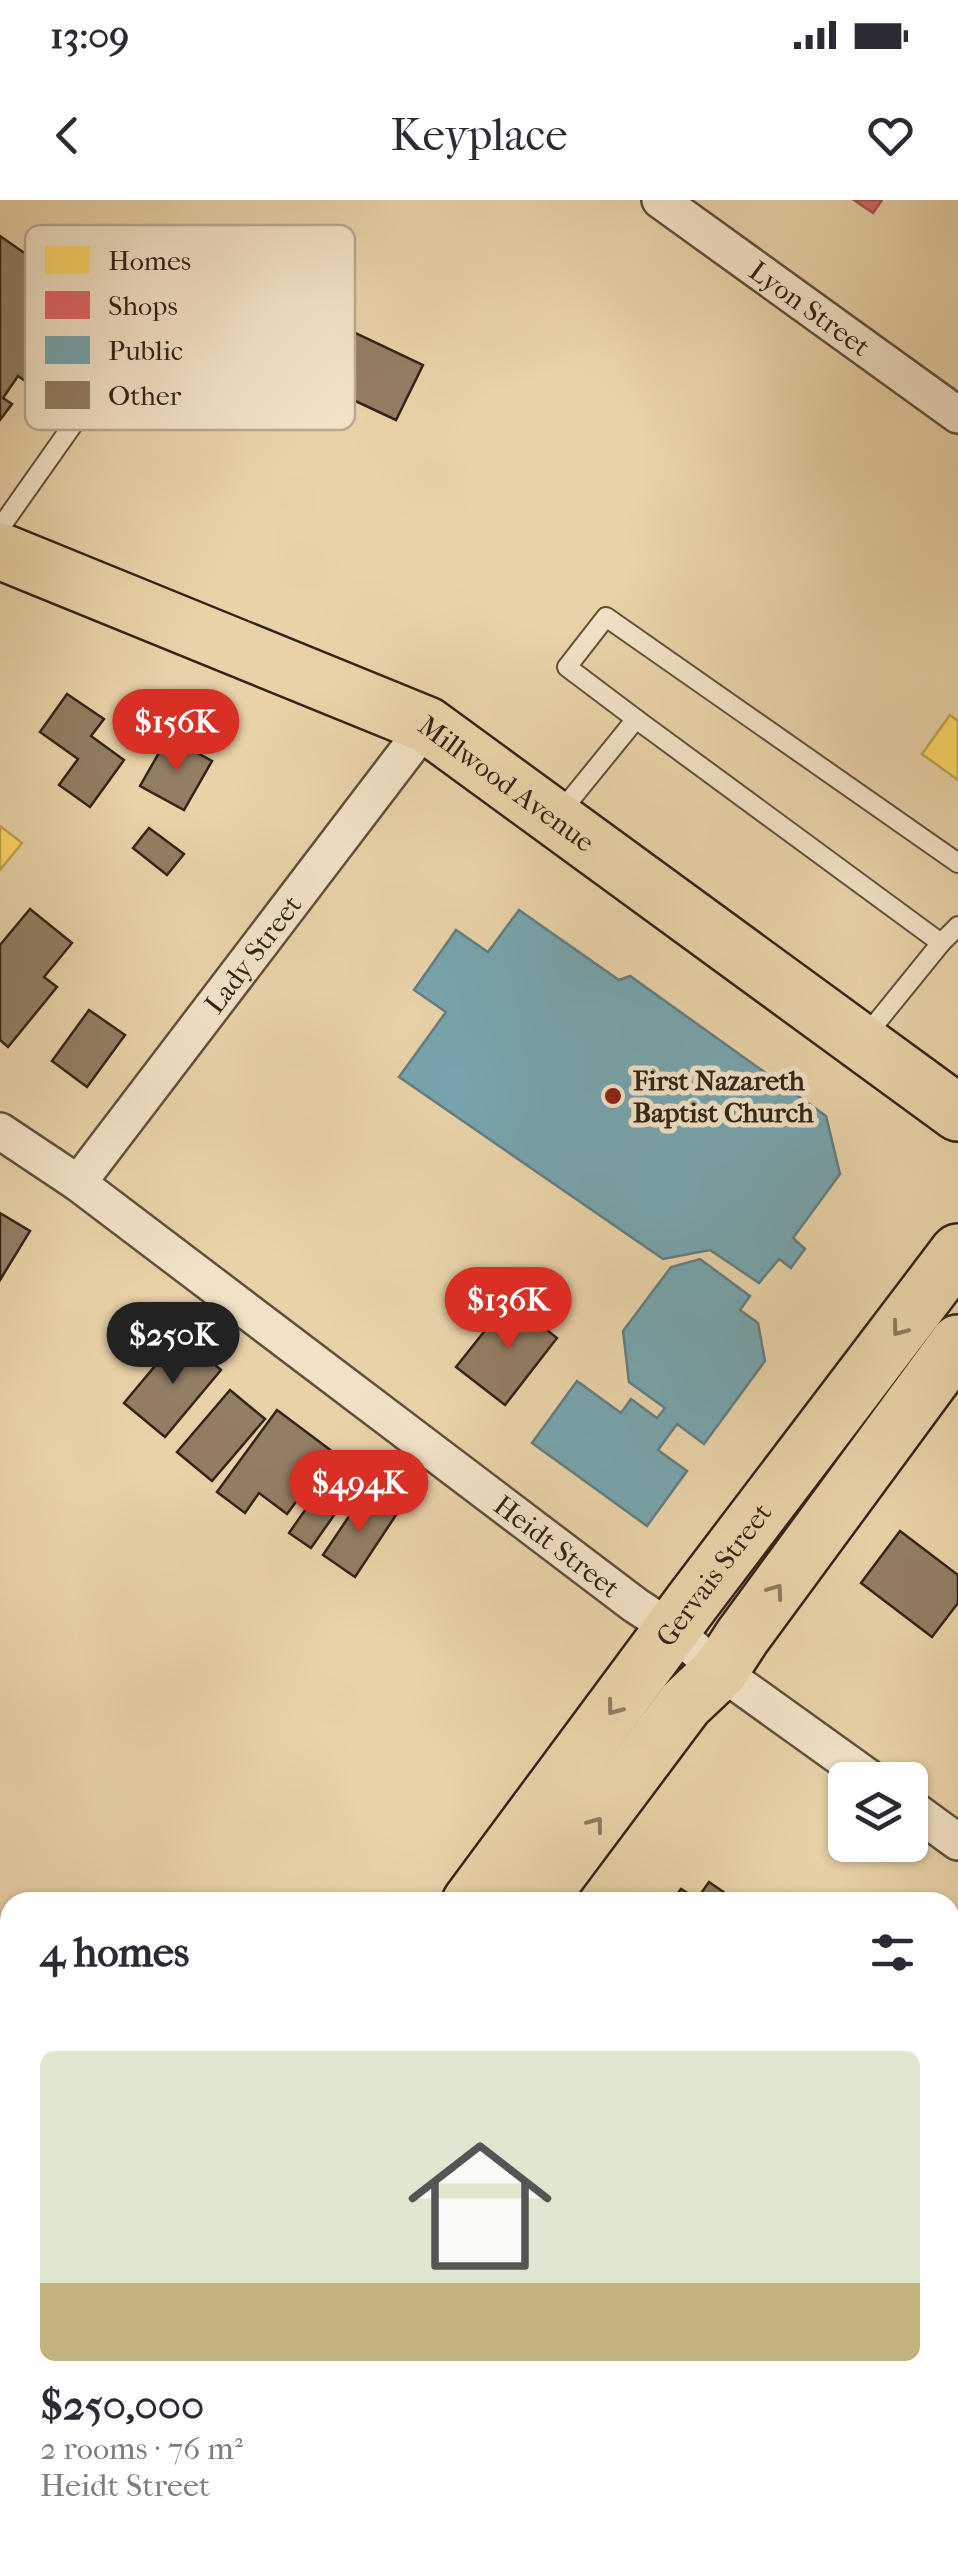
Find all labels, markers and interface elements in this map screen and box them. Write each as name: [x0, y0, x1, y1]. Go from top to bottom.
text: 13:09: [50, 13, 129, 58]
icon: back: [40, 108, 95, 163]
icon: heart: [863, 108, 918, 163]
text: Keyplace: [391, 109, 567, 162]
legend: [25, 225, 355, 430]
text: Homes: [108, 244, 191, 277]
street label: Lyon Street: [743, 254, 877, 363]
text: Shops: [108, 289, 178, 322]
text: Public: [108, 334, 183, 367]
text: Other: [108, 379, 182, 412]
pin: $156K: [106, 689, 246, 774]
text: $156K: [134, 703, 218, 740]
street label: Millwood Avenue: [412, 709, 601, 859]
street label: Lady Street: [197, 889, 308, 1020]
place label: First Nazareth Baptist Church: [633, 1064, 814, 1129]
marker: First Nazareth Baptist Church: [602, 1085, 624, 1107]
pin: $136K: [438, 1267, 578, 1352]
text: $136K: [467, 1281, 549, 1318]
pin: $250K: [103, 1302, 243, 1387]
text: $250K: [129, 1316, 217, 1353]
one-way arrow: [893, 1318, 911, 1336]
pin: $494K: [289, 1450, 429, 1535]
text: $494K: [311, 1464, 407, 1501]
street label: Heidt Street: [488, 1488, 626, 1605]
street label: Gervais Street: [649, 1497, 778, 1653]
one-way arrow: [765, 1584, 782, 1602]
one-way arrow: [608, 1697, 626, 1715]
map controls: [828, 1762, 928, 1862]
button: layers: [828, 1762, 928, 1862]
one-way arrow: [584, 1817, 601, 1835]
icon: filters: [865, 1925, 920, 1980]
text: 4 homes: [40, 1928, 189, 1977]
icon: home: [390, 2116, 570, 2296]
text: $250,000: [40, 2381, 204, 2430]
text: 2 rooms · 76 m²: [40, 2430, 243, 2467]
text: Heidt Street: [40, 2467, 210, 2504]

